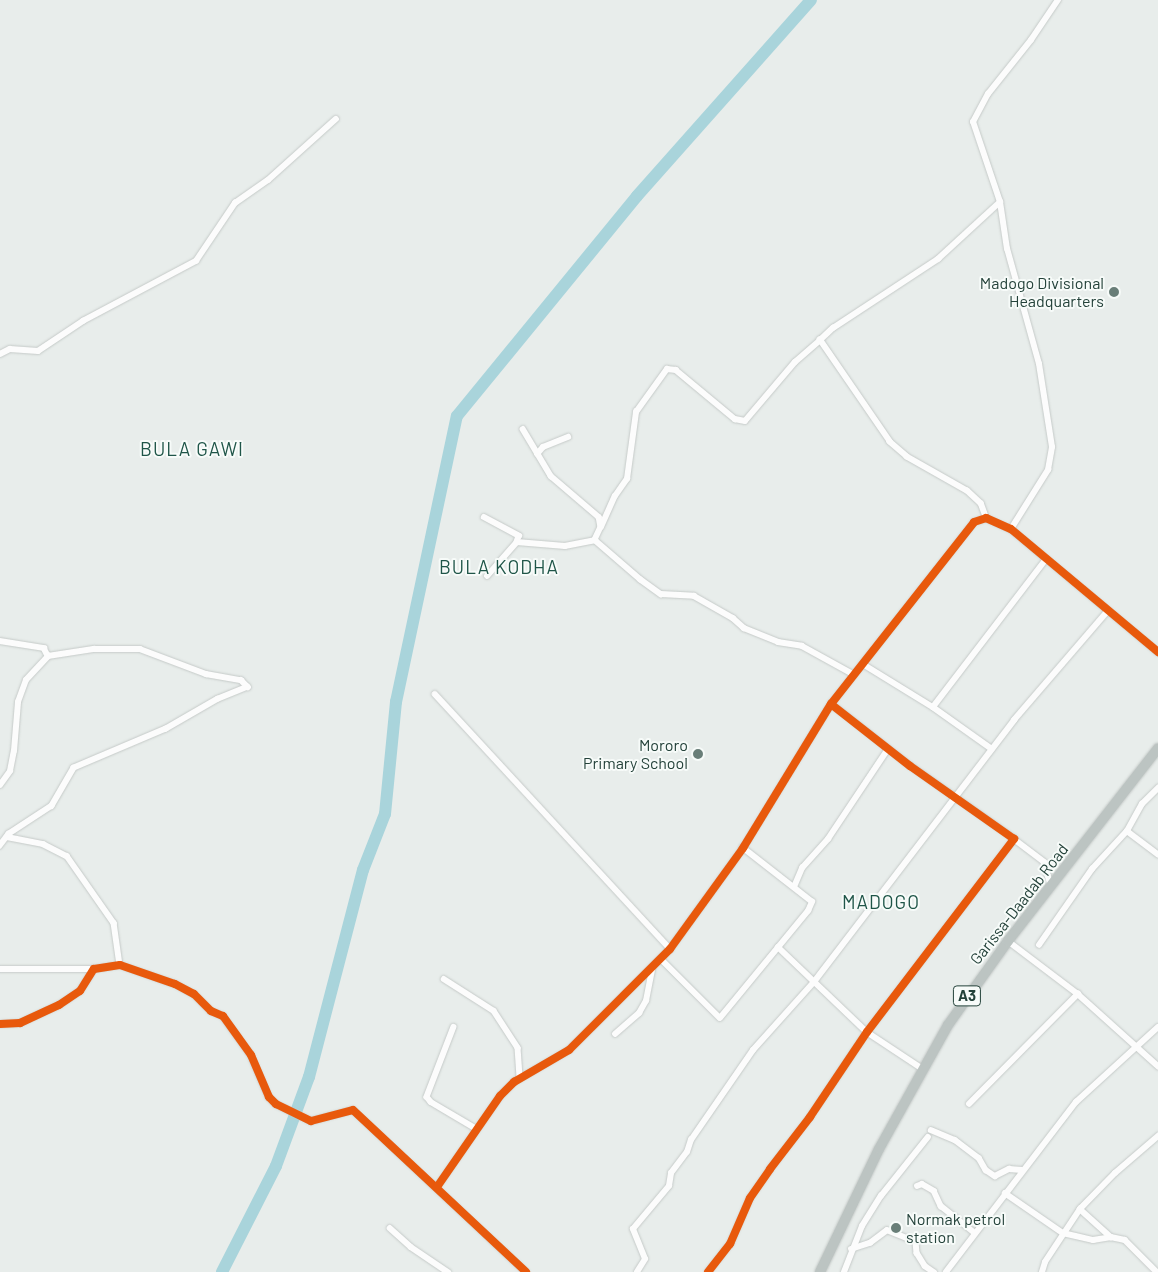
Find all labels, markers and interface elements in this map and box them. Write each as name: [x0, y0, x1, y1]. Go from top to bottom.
place label: Madogo Divisional Headquarters: [980, 273, 1104, 311]
marker: Madogo Divisional Headquarters: [1108, 286, 1120, 298]
district label: BULA GAWI: [139, 438, 245, 460]
district label: BULA KODHA: [438, 556, 560, 578]
place label: Mororo Primary School: [583, 735, 688, 773]
marker: Mororo Primary School: [692, 748, 704, 760]
street label: Garissa-Daadab Road: [966, 840, 1072, 968]
district label: MADOGO: [841, 891, 921, 913]
road number: A3: [952, 984, 982, 1008]
place label: Normak petrol station: [906, 1209, 1005, 1247]
marker: Normak petrol station: [890, 1222, 902, 1234]

